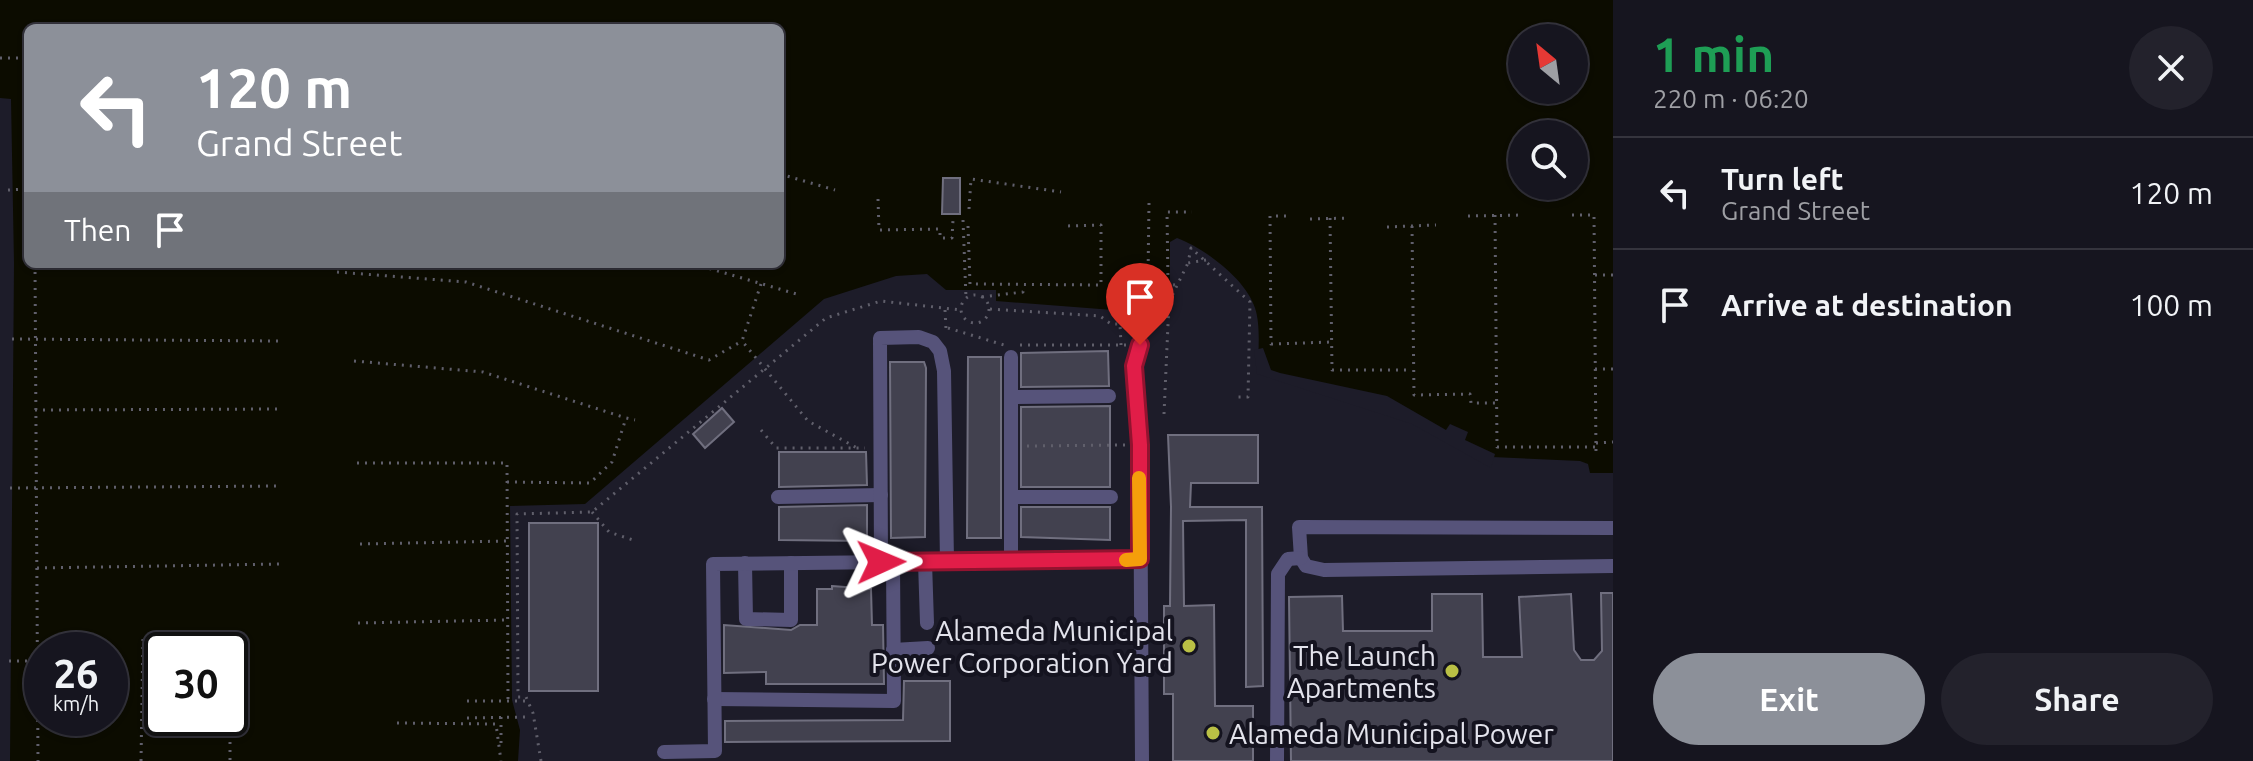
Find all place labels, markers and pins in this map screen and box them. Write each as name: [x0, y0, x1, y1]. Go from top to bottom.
pin: [1106, 263, 1174, 345]
place label: Alameda Municipal Power Corporation Yard: [871, 615, 1173, 678]
marker: Alameda Municipal Power Corporation Yard: [1180, 637, 1198, 655]
place label: The Launch Apartments: [1287, 640, 1436, 703]
marker: The Launch Apartments: [1443, 662, 1461, 680]
place label: Alameda Municipal Power: [1229, 718, 1554, 749]
marker: Alameda Municipal Power: [1204, 724, 1222, 742]

